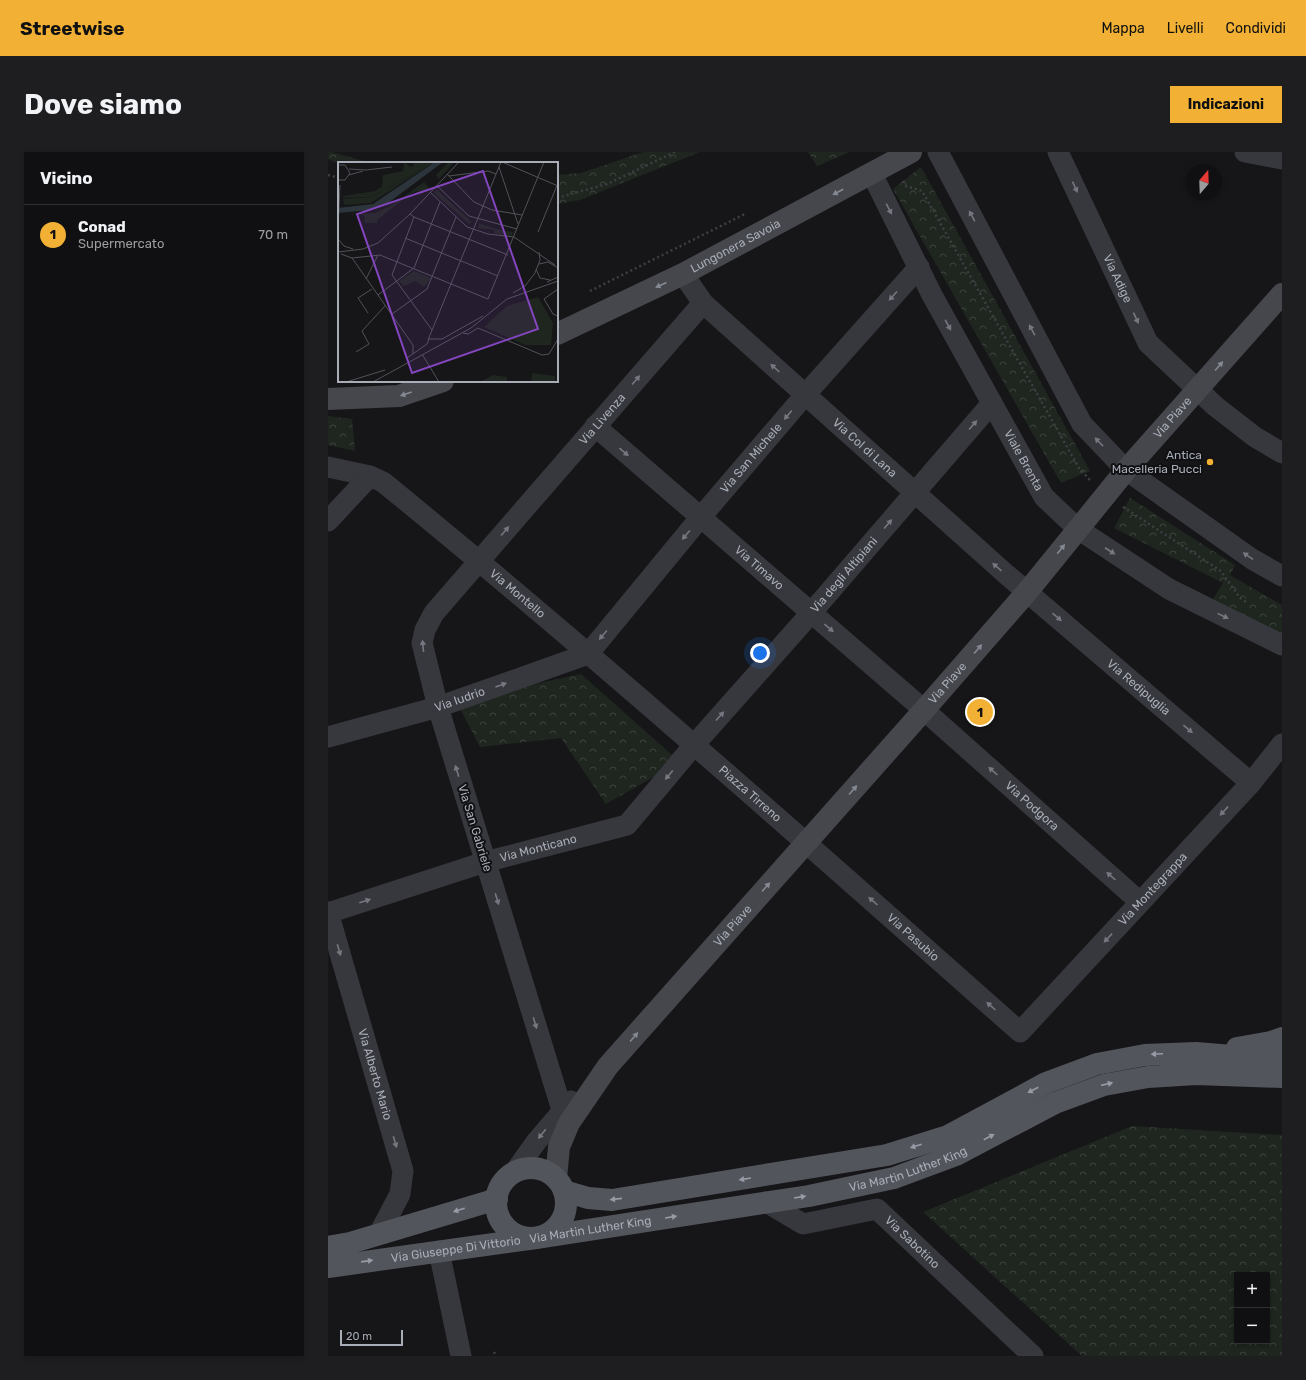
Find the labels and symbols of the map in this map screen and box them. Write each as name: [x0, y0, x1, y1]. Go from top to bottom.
inset map: [338, 162, 558, 382]
north arrow: [1186, 164, 1222, 200]
one-way arrow: [1072, 182, 1078, 193]
one-way arrow: [832, 189, 843, 196]
one-way arrow: [886, 203, 893, 215]
one-way arrow: [968, 210, 975, 221]
street label: Lungonera Savoia: [688, 216, 783, 276]
street label: Via Adige: [1100, 252, 1135, 305]
one-way arrow: [655, 282, 666, 288]
one-way arrow: [888, 291, 897, 301]
one-way arrow: [1133, 312, 1139, 323]
one-way arrow: [945, 319, 952, 330]
one-way arrow: [1029, 325, 1036, 336]
one-way arrow: [1214, 360, 1223, 371]
one-way arrow: [770, 363, 780, 373]
one-way arrow: [631, 374, 640, 385]
one-way arrow: [399, 391, 411, 397]
street label: Via Livenza: [576, 391, 628, 447]
street label: Via Piave: [1150, 394, 1195, 441]
one-way arrow: [784, 409, 793, 420]
street label: Via Col di Lana: [830, 415, 900, 480]
street label: Via San Michele: [717, 420, 785, 496]
one-way arrow: [969, 420, 978, 430]
street label: Viale Brenta: [1001, 427, 1046, 493]
one-way arrow: [1094, 436, 1103, 447]
one-way arrow: [619, 447, 629, 457]
place label: Antica Macelleria Pucci: [1112, 448, 1202, 476]
marker: Antica Macelleria Pucci: [1205, 457, 1215, 467]
one-way arrow: [884, 518, 893, 529]
one-way arrow: [501, 526, 510, 537]
one-way arrow: [682, 530, 691, 540]
street label: Via degli Altipiani: [808, 534, 880, 616]
street label: Via Timavo: [732, 543, 787, 593]
one-way arrow: [1057, 544, 1066, 555]
one-way arrow: [1105, 547, 1115, 555]
one-way arrow: [1243, 552, 1254, 560]
one-way arrow: [992, 562, 1003, 571]
street label: Via Montello: [487, 566, 548, 621]
one-way arrow: [1051, 613, 1062, 622]
one-way arrow: [1217, 613, 1228, 619]
one-way arrow: [824, 623, 834, 632]
one-way arrow: [599, 630, 608, 641]
one-way arrow: [420, 639, 427, 652]
your location: [750, 643, 770, 663]
one-way arrow: [973, 644, 982, 654]
street label: Via Redipuglia: [1104, 656, 1173, 718]
street label: Via Piave: [926, 659, 970, 707]
one-way arrow: [495, 681, 507, 687]
street label: Via Iudrio: [433, 684, 487, 715]
pin: 1: [967, 697, 993, 727]
one-way arrow: [715, 711, 724, 721]
one-way arrow: [1182, 724, 1193, 733]
street label: Piazza Tirreno: [716, 763, 784, 825]
one-way arrow: [454, 764, 460, 776]
one-way arrow: [988, 767, 998, 776]
one-way arrow: [664, 770, 673, 780]
street label: Via Podgora: [1002, 778, 1062, 833]
street label: Via San Gabriele: [455, 783, 495, 874]
one-way arrow: [848, 785, 857, 795]
one-way arrow: [1220, 806, 1229, 816]
street label: Via Monticano: [498, 831, 578, 865]
street label: Via Montegrappa: [1115, 850, 1190, 928]
one-way arrow: [1106, 872, 1116, 881]
one-way arrow: [762, 882, 771, 892]
one-way arrow: [494, 893, 500, 905]
one-way arrow: [360, 897, 372, 903]
one-way arrow: [868, 897, 878, 906]
street label: Via Piave: [711, 902, 755, 949]
street label: Via Pasubio: [884, 911, 942, 964]
one-way arrow: [1103, 932, 1112, 943]
one-way arrow: [336, 944, 342, 956]
one-way arrow: [986, 1001, 996, 1011]
one-way arrow: [532, 1017, 538, 1029]
street label: Via Alberto Mario: [355, 1027, 395, 1122]
one-way arrow: [629, 1032, 638, 1042]
one-way arrow: [1150, 1051, 1163, 1057]
one-way arrow: [1101, 1081, 1114, 1087]
one-way arrow: [1027, 1087, 1039, 1094]
one-way arrow: [538, 1129, 546, 1140]
one-way arrow: [984, 1134, 995, 1141]
one-way arrow: [392, 1136, 398, 1148]
one-way arrow: [910, 1143, 922, 1149]
street label: Via Martin Luther King: [848, 1144, 969, 1194]
one-way arrow: [739, 1176, 751, 1182]
one-way arrow: [794, 1194, 806, 1200]
one-way arrow: [610, 1196, 623, 1202]
one-way arrow: [453, 1207, 465, 1213]
street label: Via Martin Luther King: [528, 1213, 652, 1246]
street label: Via Sabotino: [882, 1213, 943, 1271]
one-way arrow: [665, 1214, 677, 1220]
street label: Via Giuseppe Di Vittorio: [390, 1233, 522, 1265]
one-way arrow: [360, 1258, 373, 1264]
scale bar: [340, 1328, 403, 1347]

